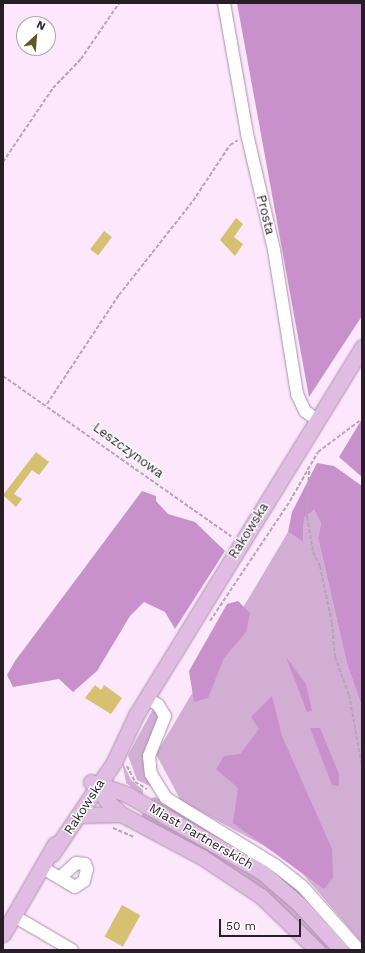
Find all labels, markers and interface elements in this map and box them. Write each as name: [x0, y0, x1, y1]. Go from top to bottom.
north arrow: [16, 16, 56, 56]
text: N: [35, 18, 48, 33]
street label: Prosta: [253, 193, 277, 237]
street label: Leszczynowa: [90, 420, 166, 482]
street label: Rakowska: [226, 500, 272, 562]
street label: Rakowska: [61, 776, 109, 838]
street label: Miast Partnerskich: [146, 801, 256, 873]
scale bar: [221, 911, 303, 937]
text: 50 m: [226, 919, 256, 933]

